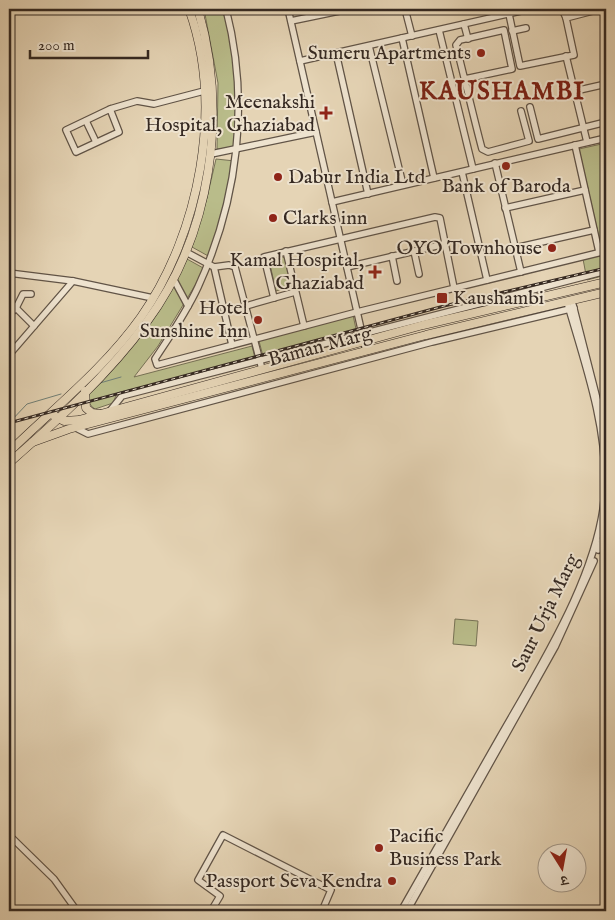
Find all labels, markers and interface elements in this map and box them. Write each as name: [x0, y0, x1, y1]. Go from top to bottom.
scale bar: [30, 28, 148, 60]
text: 200 m: [38, 36, 75, 55]
place label: Sumeru Apartments: [307, 41, 471, 66]
marker: Sumeru Apartments: [475, 47, 487, 59]
district label: KAUSHAMBI: [419, 76, 585, 108]
place label: Meenakshi Hospital, Ghaziabad: [145, 90, 315, 138]
marker: Meenakshi Hospital, Ghaziabad: [319, 106, 333, 120]
marker: Bank of Baroda: [500, 160, 512, 172]
place label: Dabur India Ltd: [288, 165, 426, 190]
marker: Dabur India Ltd: [272, 171, 284, 183]
place label: Bank of Baroda: [441, 174, 571, 199]
place label: Clarks inn: [283, 206, 368, 231]
marker: Clarks inn: [267, 212, 279, 224]
place label: OYO Townhouse: [397, 236, 542, 261]
marker: OYO Townhouse: [546, 242, 558, 254]
place label: Kamal Hospital, Ghaziabad: [230, 248, 364, 296]
marker: Kamal Hospital, Ghaziabad: [368, 265, 382, 279]
place label: Kaushambi: [453, 286, 544, 311]
marker: Kaushambi: [435, 291, 449, 305]
place label: Hotel Sunshine Inn: [140, 296, 249, 344]
marker: Hotel Sunshine Inn: [252, 314, 264, 326]
street label: Baman Marg: [265, 321, 376, 373]
street label: Saur Urja Marg: [507, 549, 586, 676]
place label: Pacific Business Park: [389, 824, 502, 872]
marker: Pacific Business Park: [373, 842, 385, 854]
north arrow: [538, 842, 588, 892]
place label: Passport Seva Kendra: [206, 869, 382, 894]
text: उ: [558, 870, 570, 889]
marker: Passport Seva Kendra: [386, 875, 398, 887]

